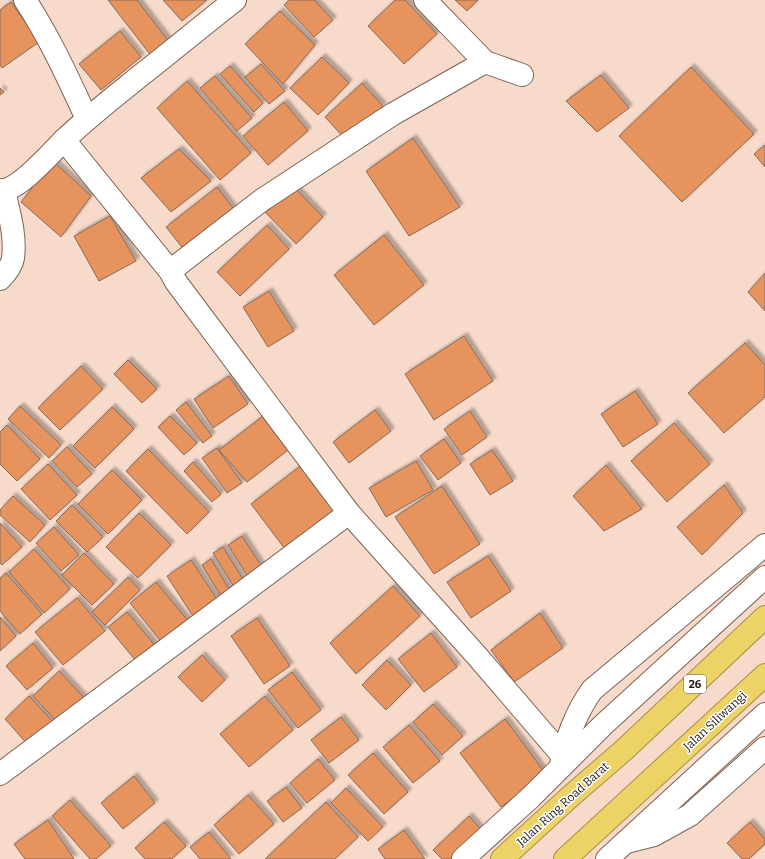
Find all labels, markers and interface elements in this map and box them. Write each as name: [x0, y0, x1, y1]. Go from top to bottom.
road number: 26: [684, 675, 706, 693]
street label: Jalan Siliwangi: [680, 688, 750, 754]
street label: Jalan Ring Road Barat: [513, 759, 612, 850]

